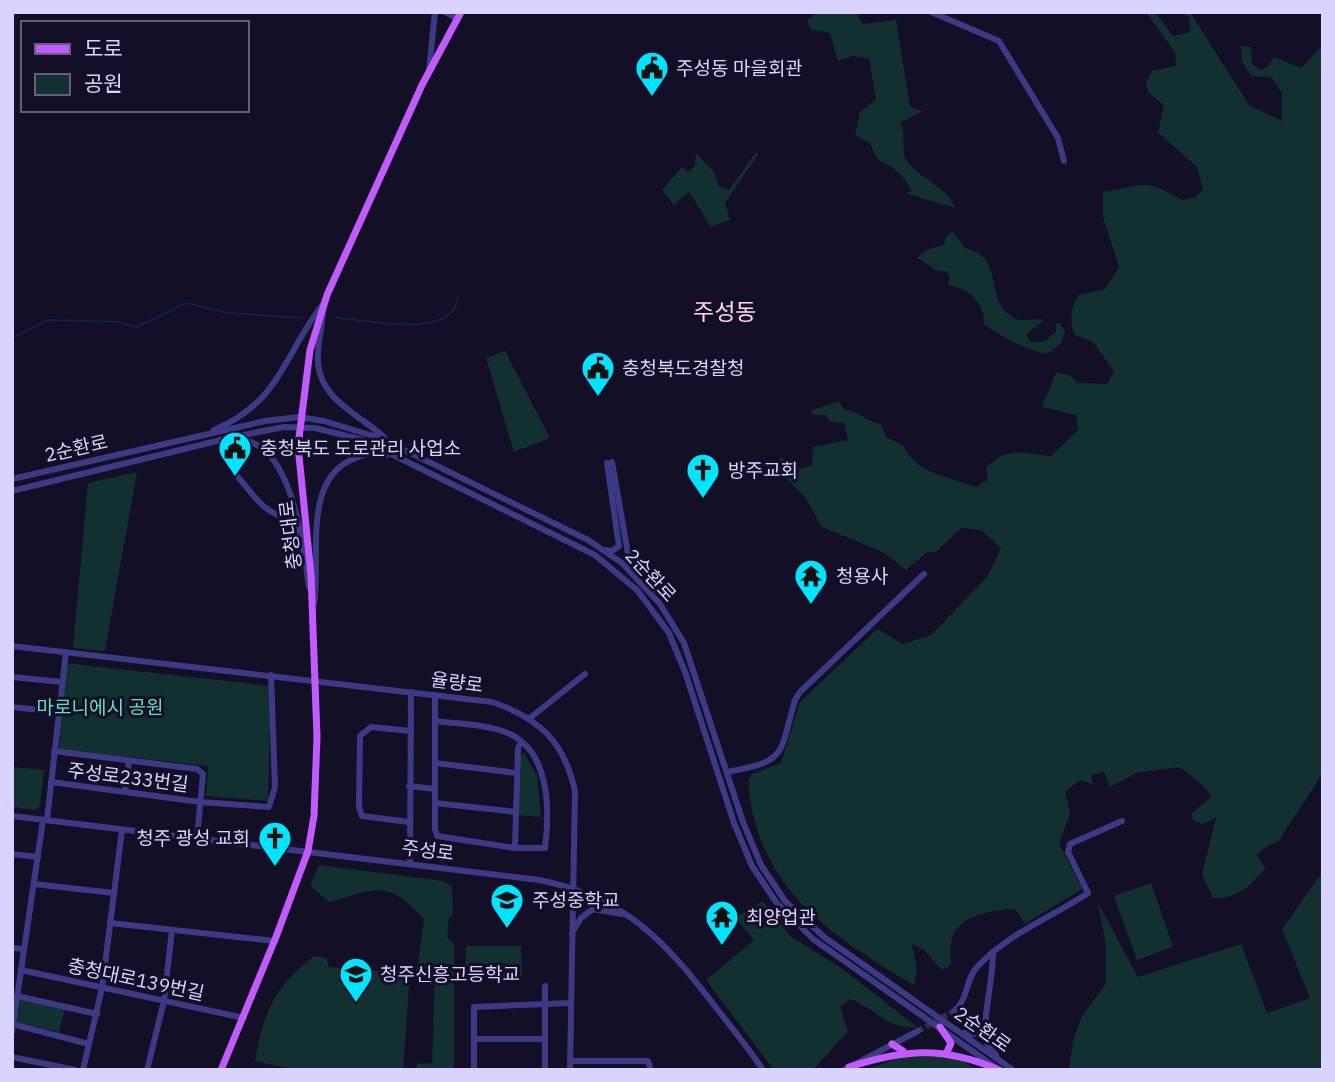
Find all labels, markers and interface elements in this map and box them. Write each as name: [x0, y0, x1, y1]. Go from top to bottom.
legend: [21, 21, 248, 112]
text: 도로: [84, 34, 123, 62]
public building icon: 주성동 마을회관: [633, 49, 671, 98]
place label: 주성동 마을회관: [676, 56, 803, 80]
text: 공원: [84, 69, 123, 97]
district label: 주성동: [693, 296, 757, 326]
public building icon: 충청북도경찰청: [579, 349, 617, 398]
place label: 충청북도경찰청: [622, 356, 744, 380]
street label: 2순환로: [42, 429, 110, 467]
public building icon: 충청북도 도로관리 사업소: [216, 429, 254, 478]
place label: 충청북도 도로관리 사업소: [260, 436, 461, 460]
church icon: 방주교회: [684, 451, 722, 500]
place label: 방주교회: [728, 458, 798, 482]
street label: 충청대로: [274, 499, 306, 571]
street label: 2순환로: [620, 543, 682, 607]
temple icon: 청용사: [792, 557, 830, 606]
place label: 청용사: [836, 564, 888, 588]
street label: 율량로: [430, 667, 484, 697]
park label: 마로니에시 공원: [37, 695, 163, 719]
street label: 주성로233번길: [66, 758, 190, 796]
church icon: 청주 광성 교회: [256, 819, 294, 868]
place label: 청주 광성 교회: [136, 826, 250, 850]
street label: 주성로: [401, 835, 455, 865]
school or university icon: 주성중학교: [488, 881, 526, 930]
place label: 주성중학교: [532, 888, 619, 912]
temple icon: 최양업관: [703, 898, 741, 947]
place label: 최양업관: [746, 905, 816, 929]
street label: 충청대로139번길: [65, 953, 207, 1005]
school or university icon: 청주신흥고등학교: [337, 955, 375, 1004]
place label: 청주신흥고등학교: [380, 962, 520, 986]
street label: 2순환로: [950, 1001, 1016, 1057]

